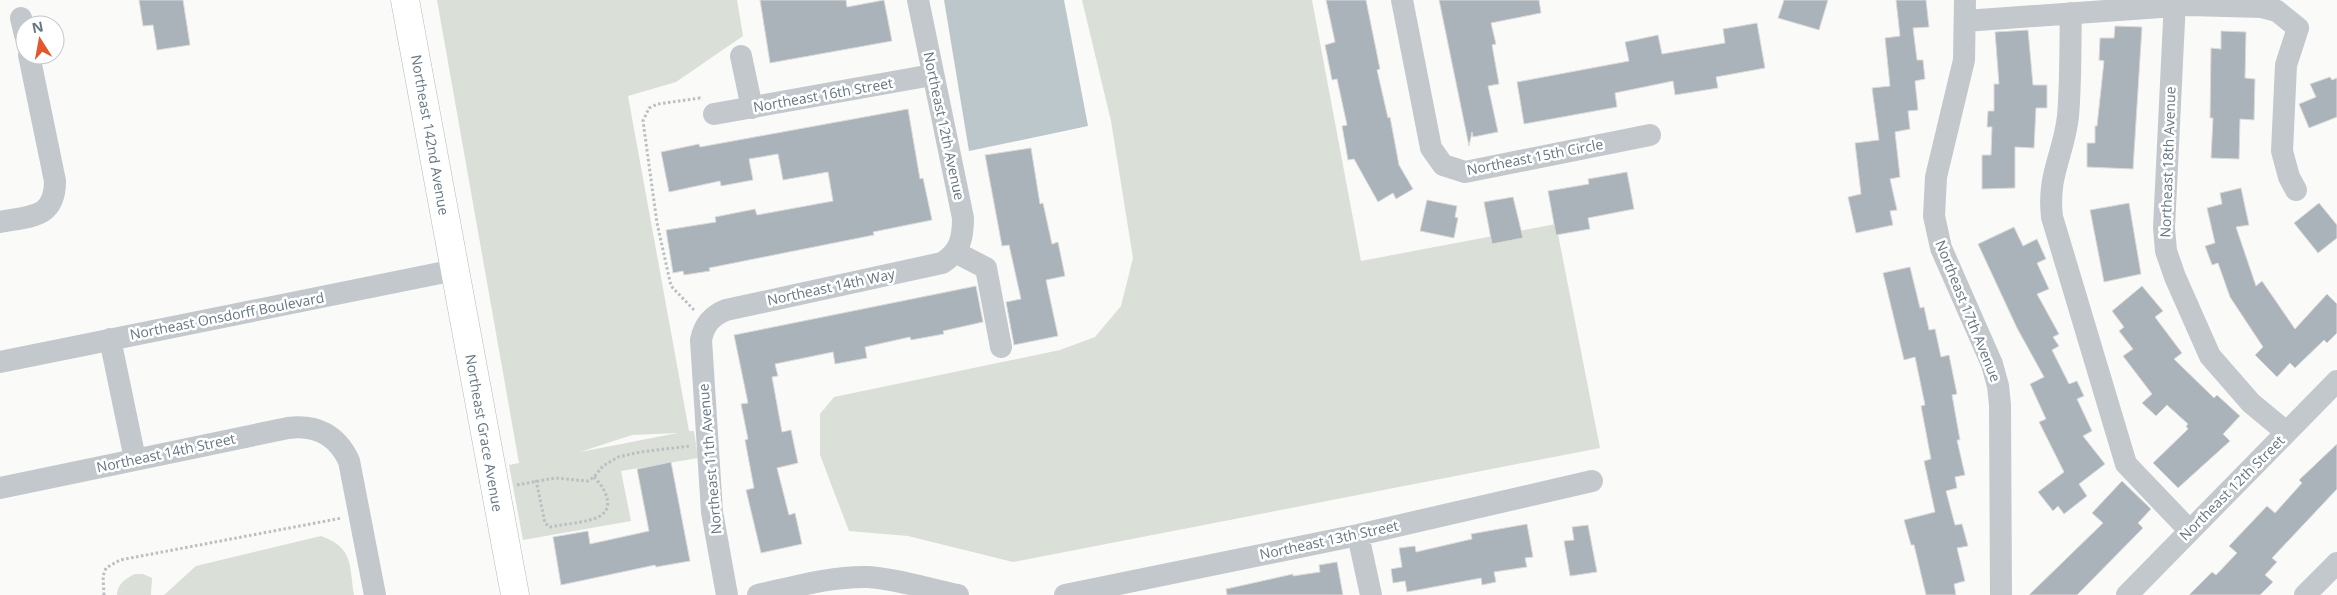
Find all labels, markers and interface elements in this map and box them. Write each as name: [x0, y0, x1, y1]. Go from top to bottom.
north arrow: [15, 15, 65, 65]
text: N: [30, 16, 45, 37]
street label: Northeast 12th Avenue: [919, 50, 970, 202]
street label: Northeast 142nd Avenue: [407, 53, 454, 217]
street label: Northeast 16th Street: [752, 73, 894, 116]
street label: Northeast 18th Avenue: [2155, 86, 2180, 238]
street label: Northeast 15th Circle: [1465, 134, 1605, 179]
street label: Northeast 17th Avenue: [1931, 237, 2006, 385]
street label: Northeast 14th Way: [765, 263, 897, 309]
street label: Northeast Onsdorff Boulevard: [128, 287, 326, 344]
street label: Northeast Grace Avenue: [461, 353, 508, 513]
street label: Northeast 11th Avenue: [693, 383, 726, 535]
street label: Northeast 14th Street: [95, 429, 237, 477]
street label: Northeast 12th Street: [2175, 431, 2288, 544]
street label: Northeast 13th Street: [1258, 516, 1400, 564]

